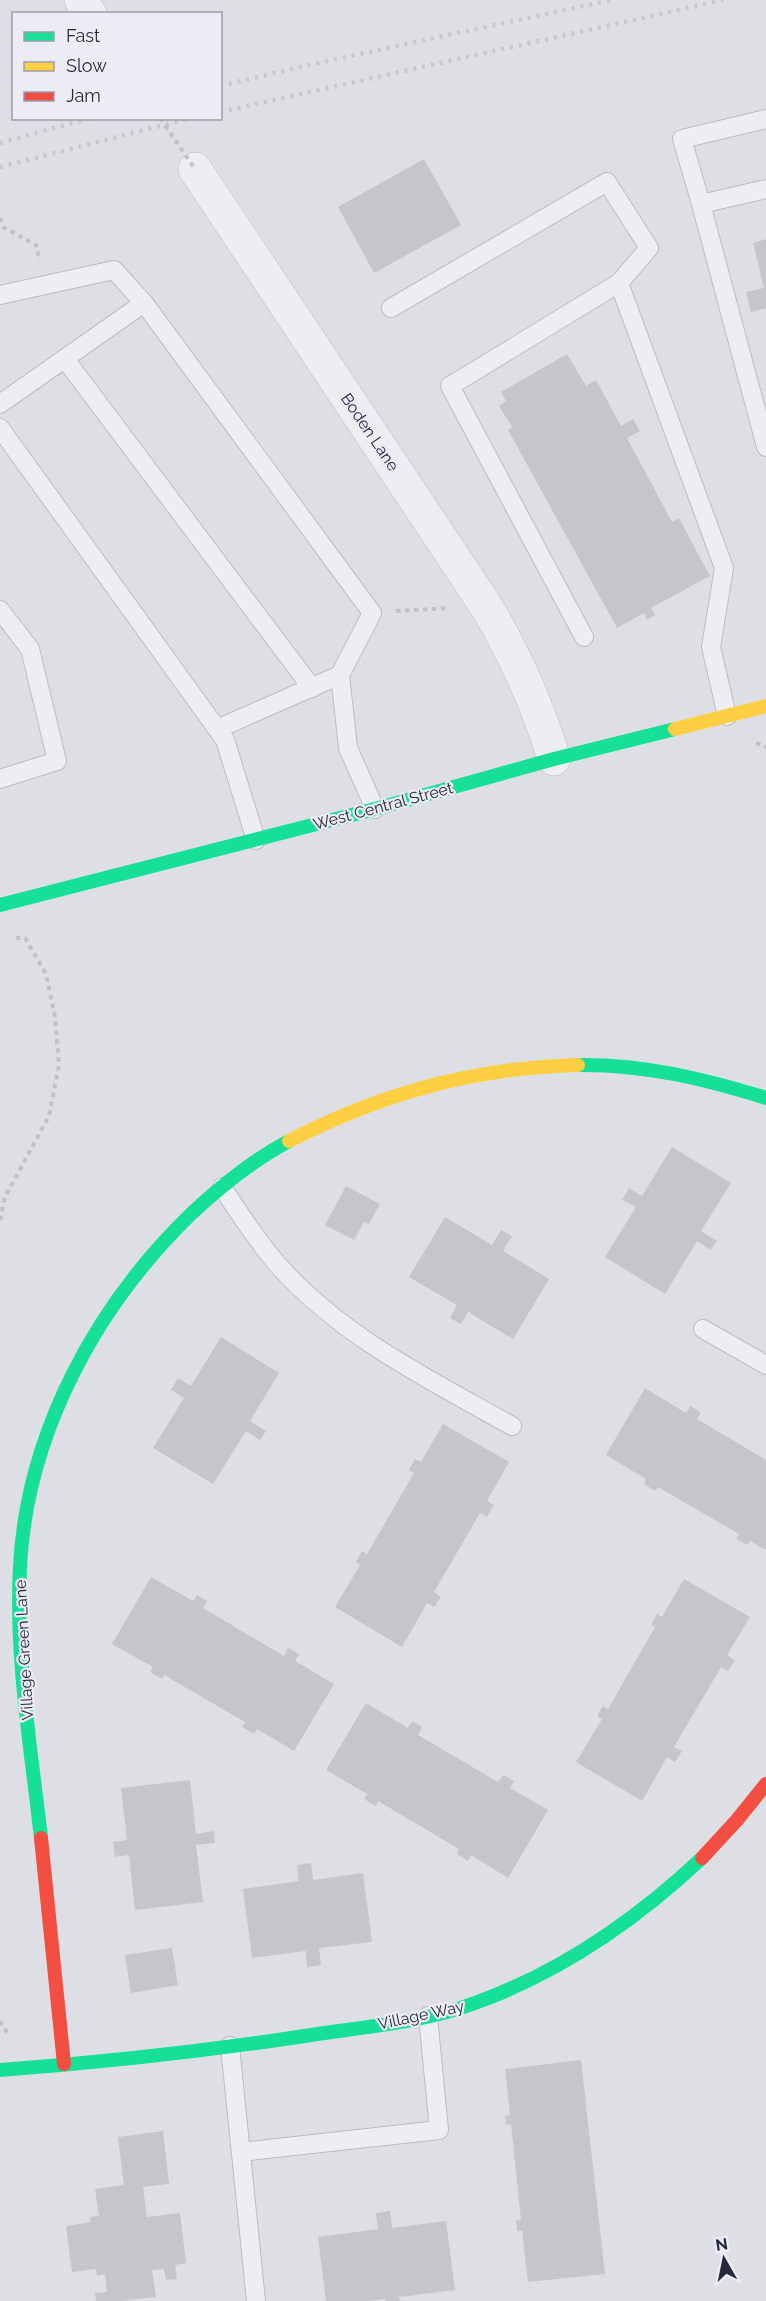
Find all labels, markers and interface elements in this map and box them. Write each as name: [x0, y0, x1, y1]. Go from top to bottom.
legend: [12, 12, 222, 120]
text: Fast: [66, 25, 100, 46]
text: Slow: [66, 55, 107, 76]
text: Jam: [66, 85, 101, 106]
street label: Boden Lane: [337, 390, 403, 474]
street label: West Central Street: [311, 778, 456, 834]
street label: Village Green Lane: [11, 1579, 37, 1721]
street label: Village Way: [376, 1997, 466, 2033]
north arrow: [694, 2229, 754, 2289]
text: N: [714, 2234, 729, 2255]

